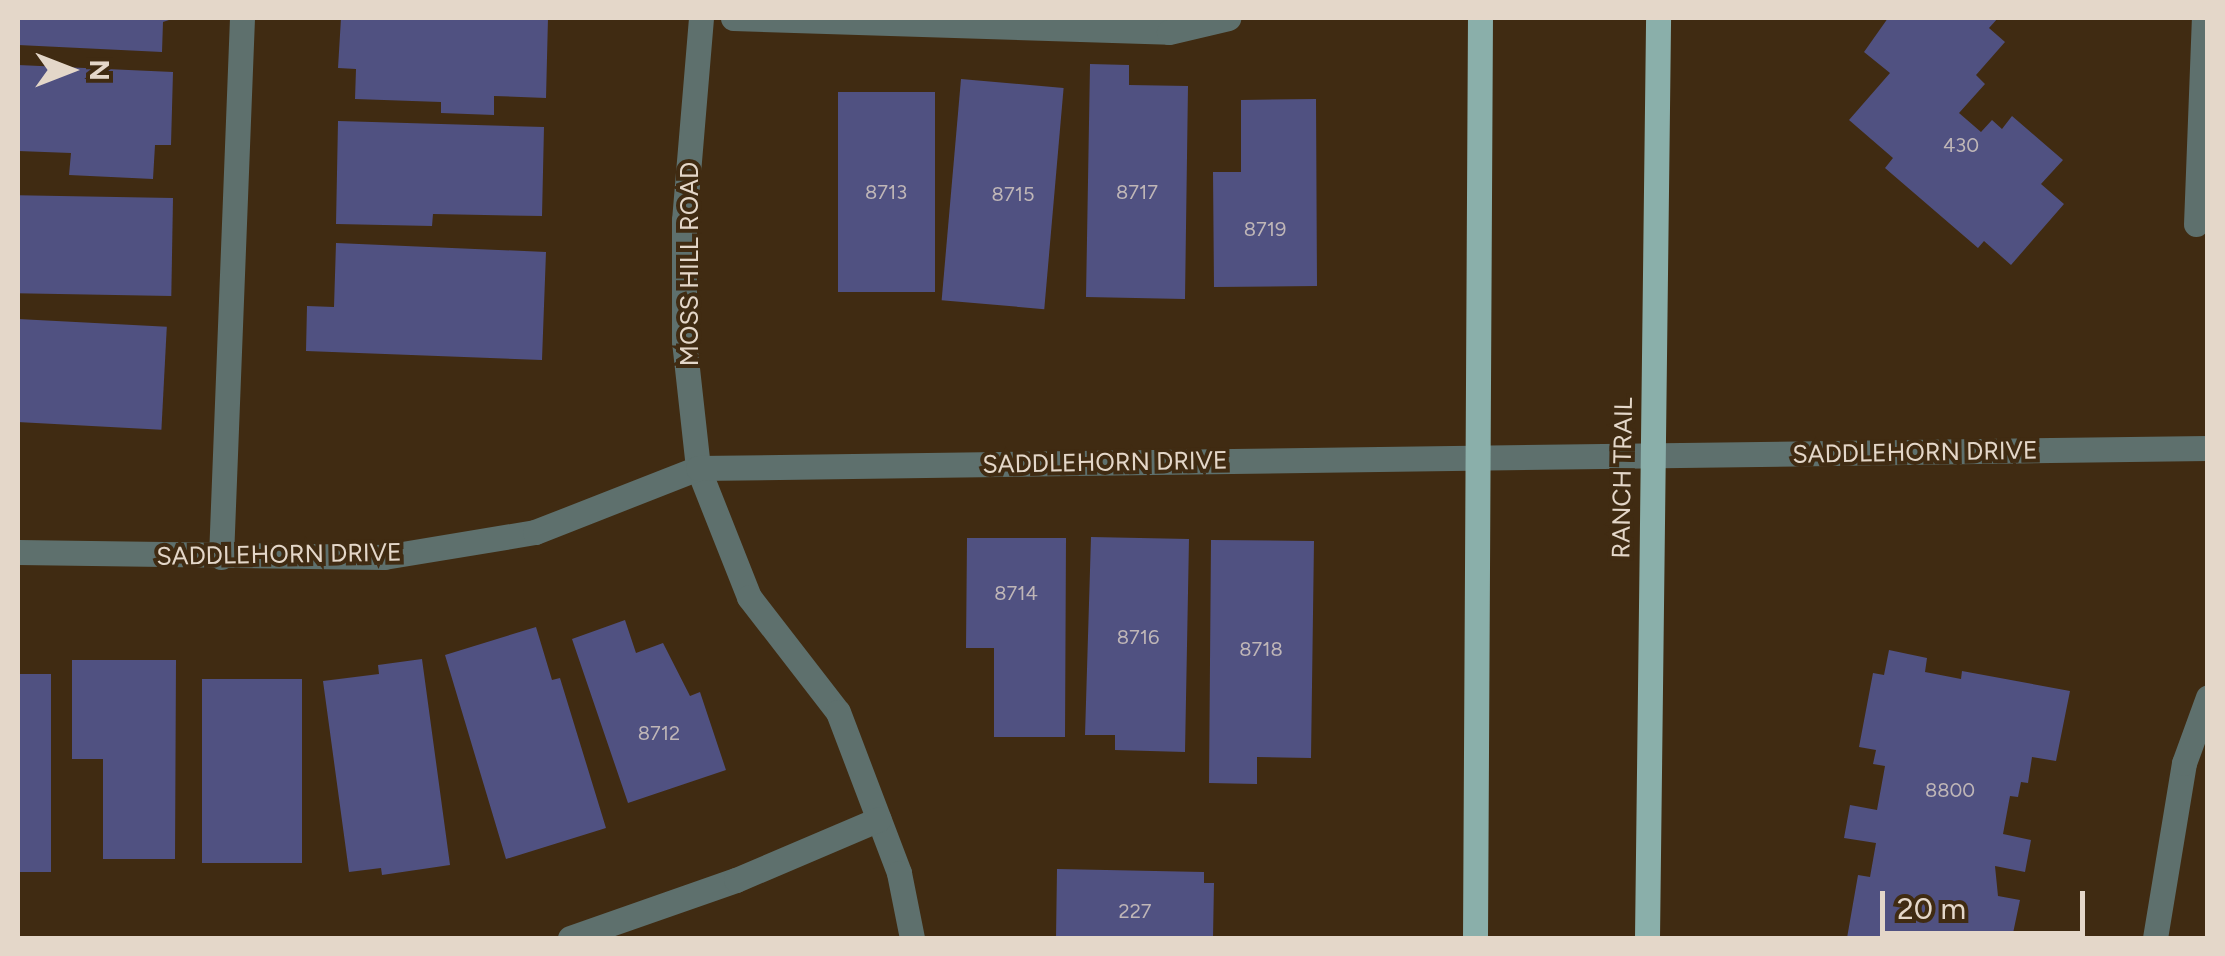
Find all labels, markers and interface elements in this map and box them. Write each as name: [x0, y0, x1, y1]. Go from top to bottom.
north arrow: [20, 20, 120, 120]
text: N: [83, 59, 117, 81]
house number: 430: [1943, 133, 1979, 157]
street label: MOSS HILL ROAD: [674, 162, 704, 366]
house number: 8713: [865, 180, 907, 204]
house number: 8717: [1116, 180, 1158, 204]
house number: 8715: [992, 182, 1034, 206]
house number: 8719: [1244, 217, 1286, 241]
street label: RANCH TRAIL: [1606, 397, 1638, 559]
street label: SADDLEHORN DRIVE: [1792, 435, 2038, 469]
street label: SADDLEHORN DRIVE: [982, 445, 1228, 479]
street label: SADDLEHORN DRIVE: [156, 537, 402, 571]
house number: 8714: [994, 581, 1038, 605]
house number: 8716: [1117, 625, 1159, 649]
house number: 8718: [1239, 637, 1283, 661]
house number: 8712: [638, 721, 680, 745]
house number: 8800: [1925, 778, 1975, 802]
scale bar: [1885, 871, 2090, 933]
text: 20 m: [1897, 890, 1966, 927]
house number: 227: [1118, 899, 1152, 923]

